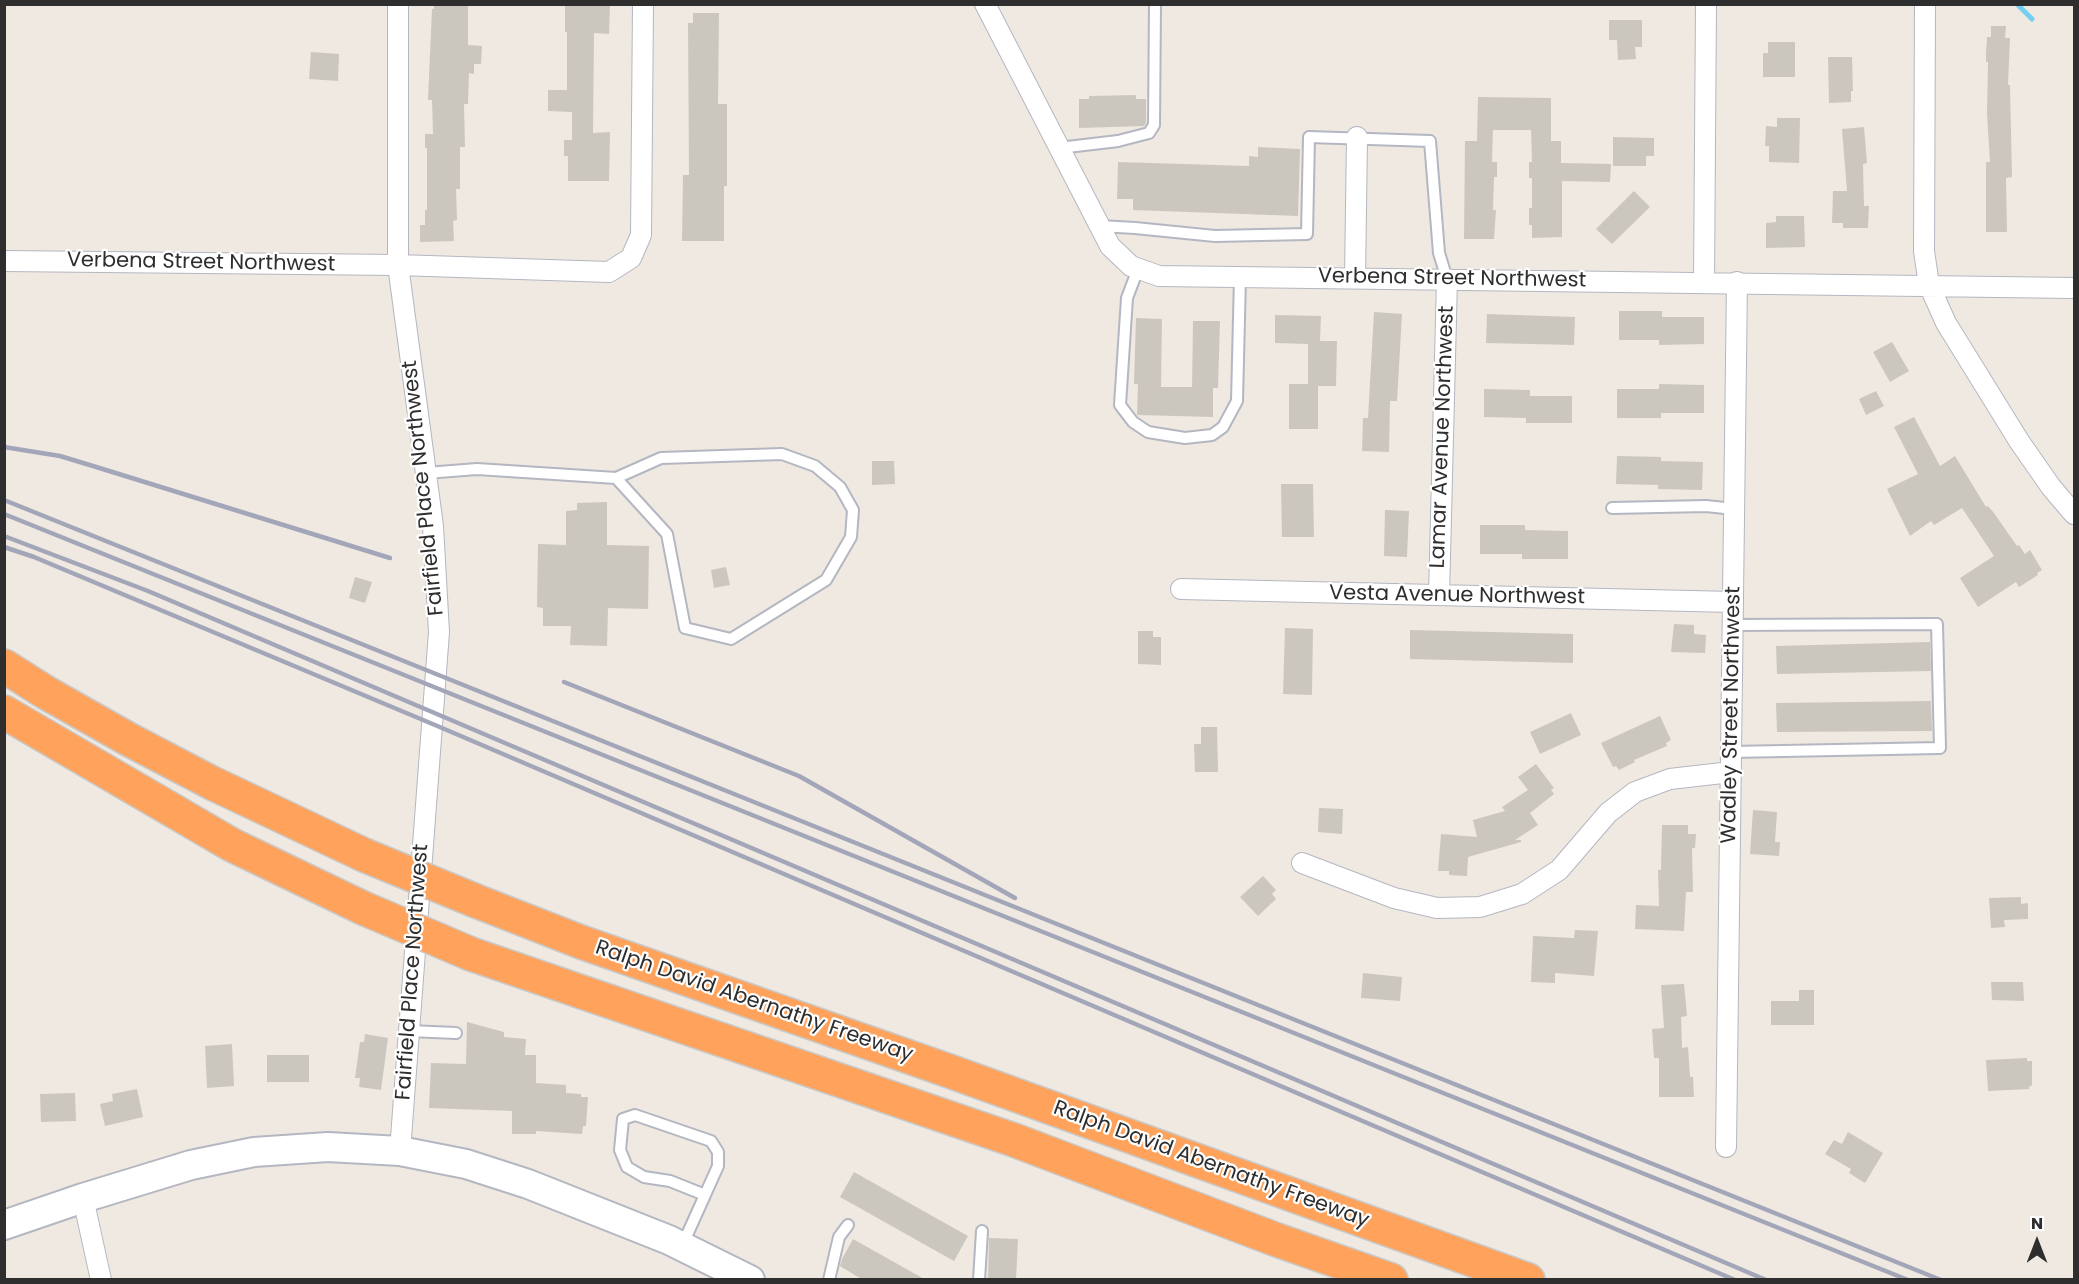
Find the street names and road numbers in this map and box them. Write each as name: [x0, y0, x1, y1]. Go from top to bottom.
street label: Verbena Street Northwest: [67, 248, 335, 278]
street label: Verbena Street Northwest: [1318, 264, 1586, 294]
street label: Lamar Avenue Northwest: [1426, 305, 1460, 569]
street label: Fairfield Place Northwest: [398, 359, 450, 617]
street label: Vesta Avenue Northwest: [1329, 581, 1585, 611]
street label: Wadley Street Northwest: [1717, 586, 1747, 844]
street label: Fairfield Place Northwest: [391, 843, 435, 1101]
street label: Ralph David Abernathy Freeway: [592, 936, 916, 1068]
street label: Ralph David Abernathy Freeway: [1050, 1096, 1372, 1234]

